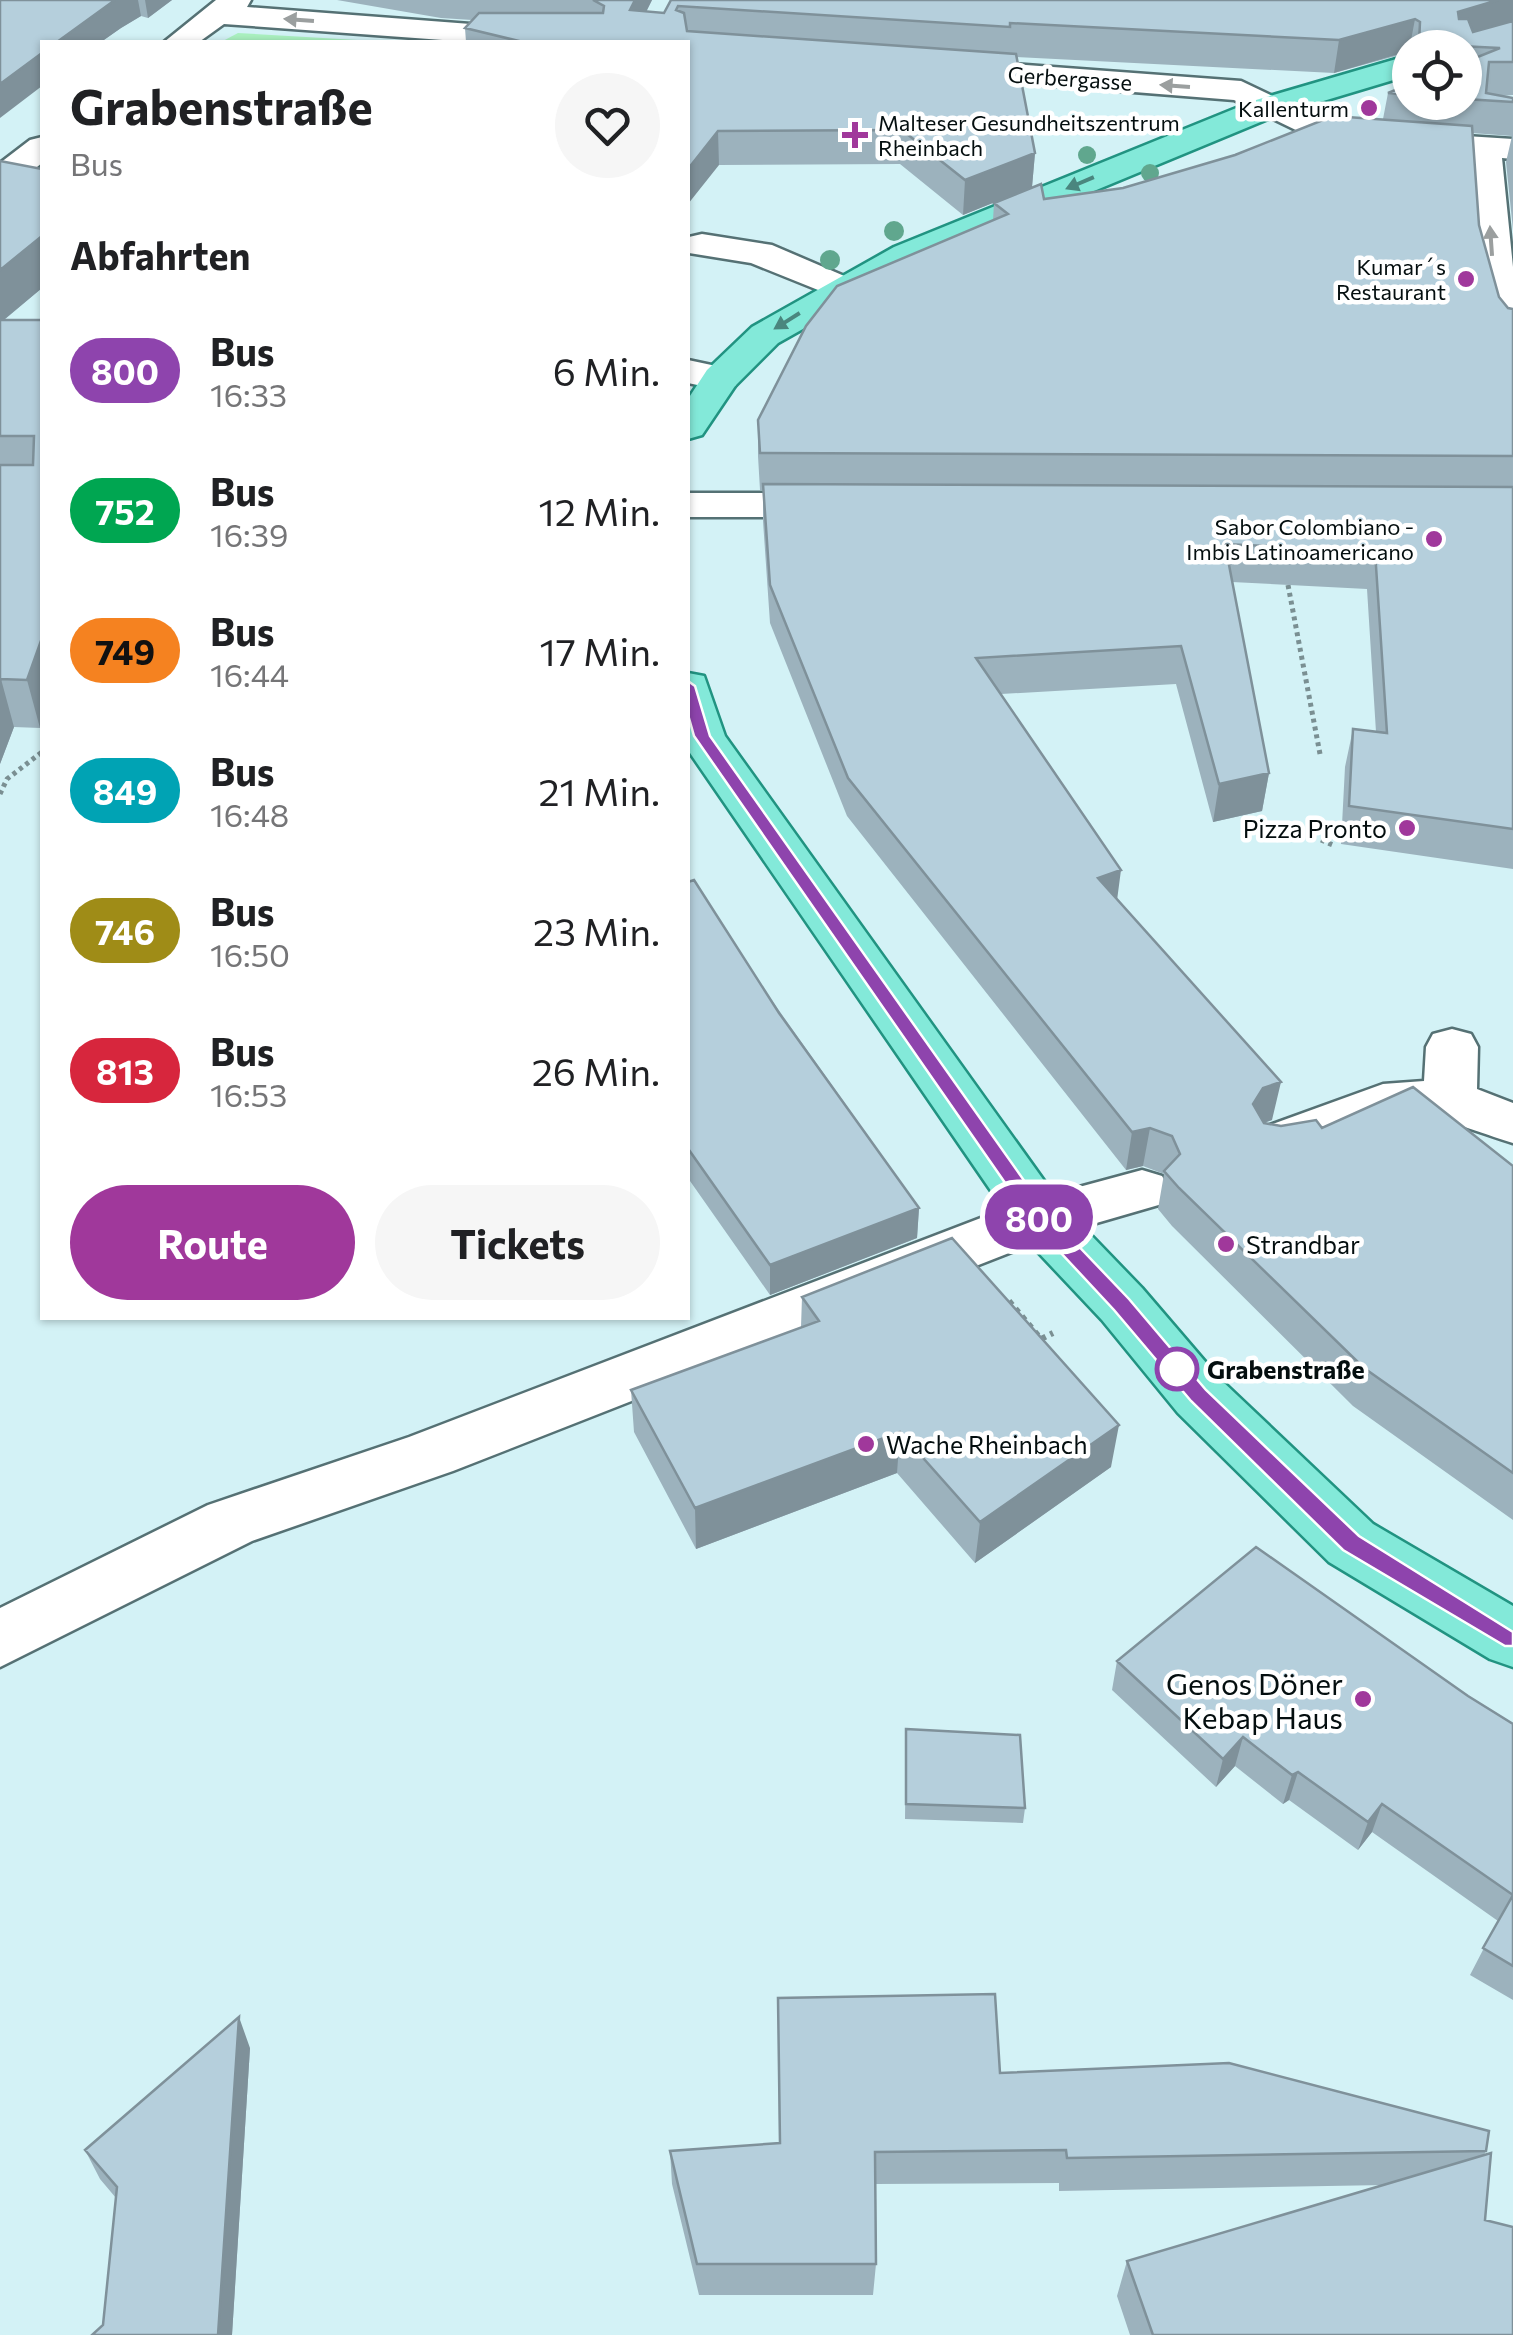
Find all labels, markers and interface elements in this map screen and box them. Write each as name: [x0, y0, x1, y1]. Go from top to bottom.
one-way arrow: [282, 12, 314, 28]
map controls: [1392, 30, 1482, 120]
button: locate: [1392, 30, 1482, 120]
street label: Gerbergasse: [1007, 60, 1133, 96]
button: heart: [555, 73, 660, 178]
text: Grabenstraße: [70, 76, 373, 135]
one-way arrow: [1159, 78, 1191, 94]
place label: Kallenturm: [1238, 95, 1349, 122]
marker: Kallenturm: [1358, 97, 1380, 119]
place label: Malteser Gesundheitszentrum Rheinbach: [878, 109, 1180, 161]
marker: Malteser Gesundheitszentrum Rheinbach: [842, 122, 868, 148]
text: Bus: [70, 143, 123, 183]
one-way arrow: [1065, 175, 1095, 191]
one-way arrow: [1483, 225, 1499, 257]
text: Abfahrten: [70, 231, 250, 278]
place label: Kumar´s Restaurant: [1336, 253, 1446, 305]
marker: Kumar´s Restaurant: [1455, 268, 1477, 290]
one-way arrow: [773, 312, 801, 330]
text: Bus: [210, 327, 275, 374]
text: 6 Min.: [553, 347, 660, 394]
text: 800: [91, 349, 159, 392]
text: 16:33: [210, 374, 287, 414]
text: Bus: [210, 467, 275, 514]
text: 12 Min.: [539, 487, 660, 534]
text: 752: [95, 489, 155, 532]
place label: Sabor Colombiano - Imbis Latinoamericano: [1186, 513, 1414, 565]
text: 16:39: [210, 514, 288, 554]
marker: Sabor Colombiano - Imbis Latinoamericano: [1423, 528, 1445, 550]
text: Bus: [210, 607, 275, 654]
text: 17 Min.: [540, 627, 660, 674]
text: 749: [95, 629, 155, 672]
text: 16:44: [210, 654, 289, 694]
text: Bus: [210, 747, 275, 794]
text: 21 Min.: [539, 767, 660, 814]
text: 849: [93, 769, 157, 812]
text: 16:48: [210, 794, 289, 834]
place label: Pizza Pronto: [1243, 813, 1387, 843]
marker: Pizza Pronto: [1396, 817, 1418, 839]
text: Bus: [210, 887, 275, 934]
text: 23 Min.: [533, 907, 660, 954]
text: 746: [95, 909, 155, 952]
text: 16:50: [210, 934, 290, 974]
text: Bus: [210, 1027, 275, 1074]
text: 26 Min.: [532, 1047, 660, 1094]
text: 813: [96, 1049, 154, 1092]
text: 16:53: [210, 1074, 287, 1114]
line badge: 800: [982, 1184, 1096, 1250]
button: Route: [70, 1185, 355, 1300]
button: Tickets: [375, 1185, 660, 1300]
text: 800: [1005, 1196, 1073, 1239]
place label: Strandbar: [1246, 1229, 1360, 1259]
marker: Strandbar: [1215, 1233, 1237, 1255]
marker: Grabenstraße: [1156, 1348, 1198, 1390]
place label: Grabenstraße: [1207, 1354, 1365, 1384]
place label: Wache Rheinbach: [886, 1429, 1087, 1459]
marker: Wache Rheinbach: [855, 1433, 877, 1455]
place label: Genos Döner Kebap Haus: [1166, 1664, 1343, 1735]
marker: Genos Döner Kebap Haus: [1352, 1688, 1374, 1710]

